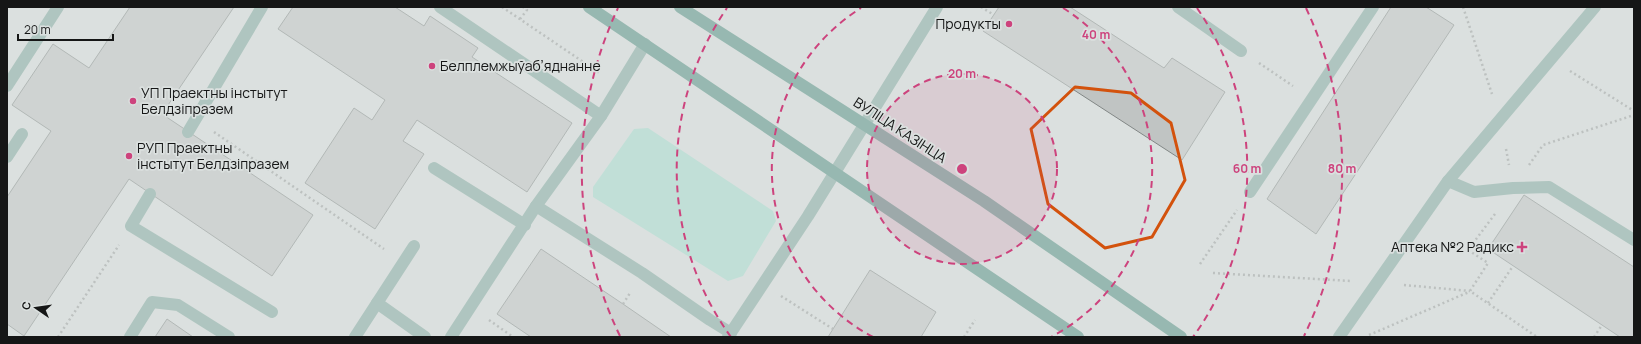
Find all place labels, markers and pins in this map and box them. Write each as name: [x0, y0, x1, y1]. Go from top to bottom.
place label: Продукты: [936, 14, 1001, 33]
marker: Продукты: [1004, 19, 1014, 29]
place label: Белплемжыўабʼяднанне: [440, 56, 601, 75]
marker: Белплемжыўабʼяднанне: [427, 61, 437, 71]
place label: УП Праектны інстытут Белдзіпразем: [141, 83, 288, 118]
marker: УП Праектны інстытут Белдзіпразем: [128, 96, 138, 106]
place label: РУП Праектны інстытут Белдзіпразем: [137, 138, 289, 173]
marker: РУП Праектны інстытут Белдзіпразем: [124, 151, 134, 161]
centre of rings: [955, 162, 969, 176]
place label: Аптека №2 Радикс: [1391, 237, 1514, 256]
marker: Аптека №2 Радикс: [1517, 242, 1527, 252]

